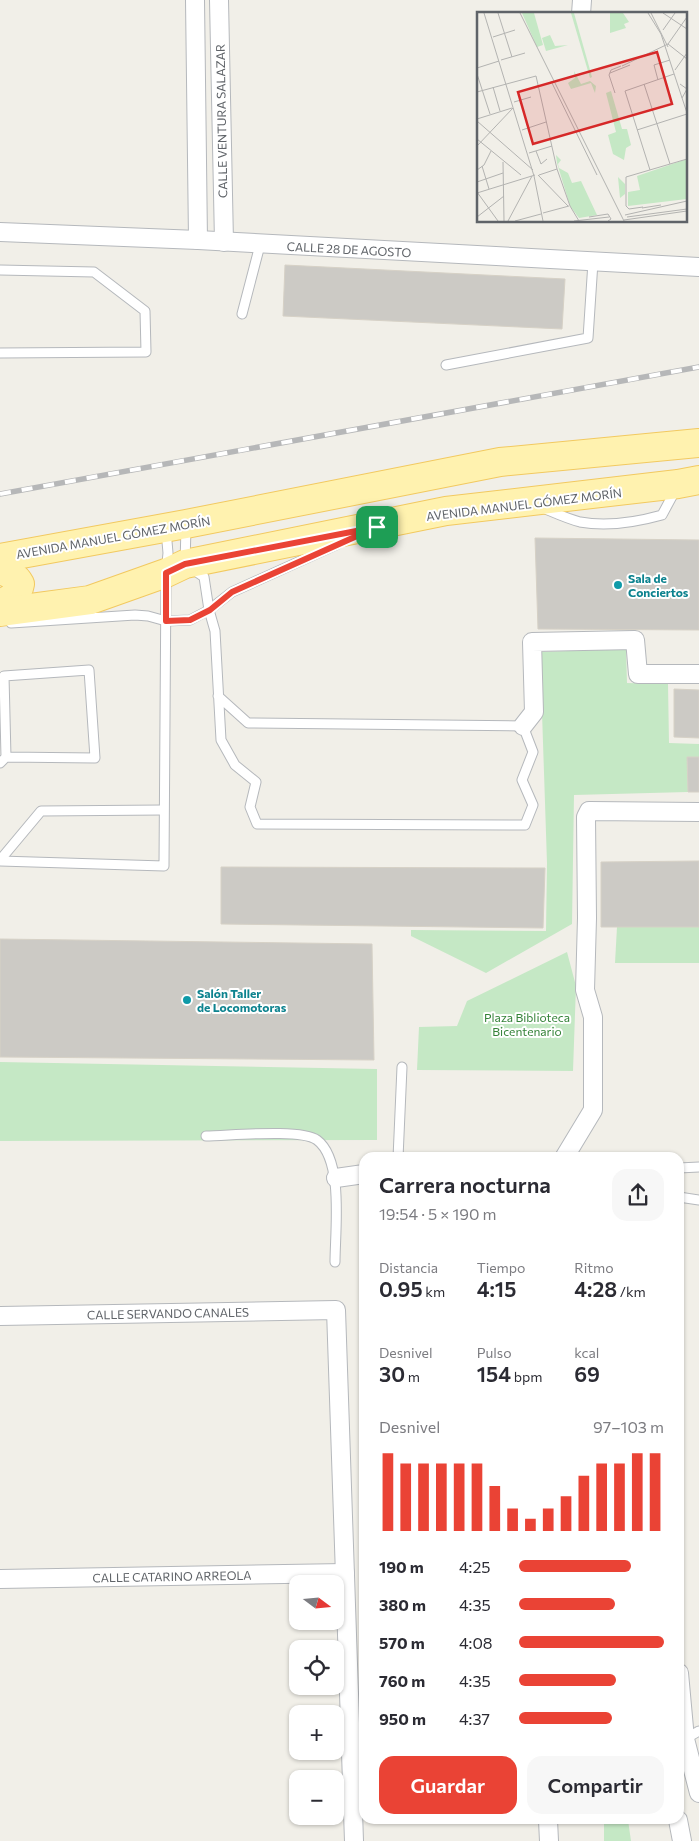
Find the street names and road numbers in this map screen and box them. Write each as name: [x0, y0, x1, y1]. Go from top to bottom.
street label: CALLE VENTURA SALAZAR: [213, 44, 229, 198]
street label: CALLE 28 DE AGOSTO: [286, 239, 412, 259]
street label: AVENIDA MANUEL GÓMEZ MORÍN: [425, 485, 623, 523]
street label: AVENIDA MANUEL GÓMEZ MORÍN: [15, 513, 211, 561]
street label: CALLE SERVANDO CANALES: [87, 1305, 249, 1321]
street label: CALLE CATARINO ARREOLA: [92, 1568, 252, 1584]

